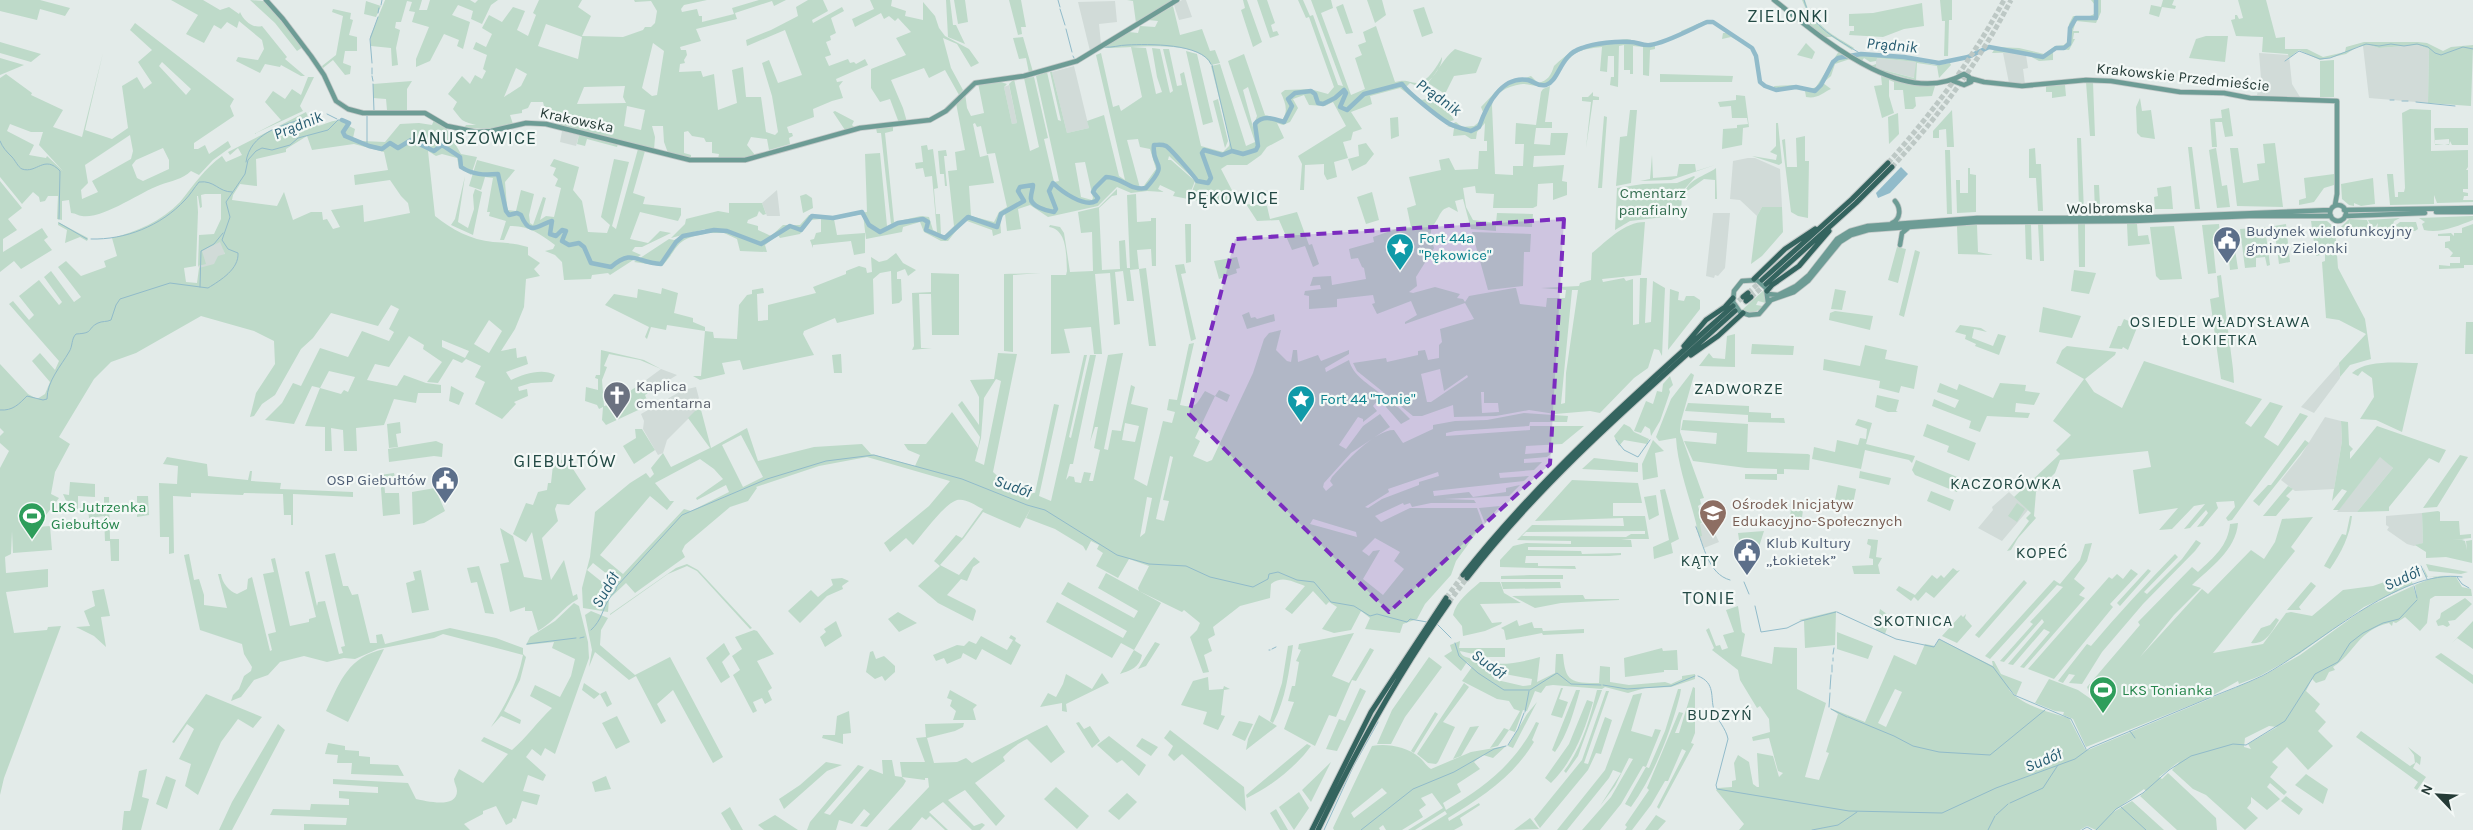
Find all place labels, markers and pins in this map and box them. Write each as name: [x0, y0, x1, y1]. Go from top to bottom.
place label: Budynek wielofunkcyjny gminy Zielonki: [2246, 222, 2412, 257]
public building icon: Budynek wielofunkcyjny gminy Zielonki: [2212, 225, 2242, 264]
place label: Fort 44a "Pękowice": [1419, 229, 1492, 264]
place icon: Fort 44a "Pękowice": [1385, 232, 1415, 271]
place label: Kaplica cmentarna: [636, 377, 711, 412]
church icon: Kaplica cmentarna: [602, 380, 632, 419]
place icon: Fort 44 "Tonie": [1286, 384, 1316, 423]
place label: Fort 44 "Tonie": [1320, 390, 1416, 408]
public building icon: OSP Giebułtów: [430, 465, 460, 504]
place label: OSP Giebułtów: [327, 471, 426, 489]
place label: Ośrodek Inicjatyw Edukacyjno-Społecznych: [1732, 495, 1903, 530]
place label: LKS Jutrzenka Giebułtów: [51, 498, 147, 533]
school or university icon: Ośrodek Inicjatyw Edukacyjno-Społecznych: [1698, 498, 1728, 537]
sports icon: LKS Jutrzenka Giebułtów: [17, 501, 47, 540]
place label: Klub Kultury „Łokietek”: [1766, 534, 1850, 569]
public building icon: Klub Kultury „Łokietek”: [1732, 537, 1762, 576]
sports icon: LKS Tonianka: [2088, 675, 2118, 714]
place label: LKS Tonianka: [2122, 681, 2213, 699]

